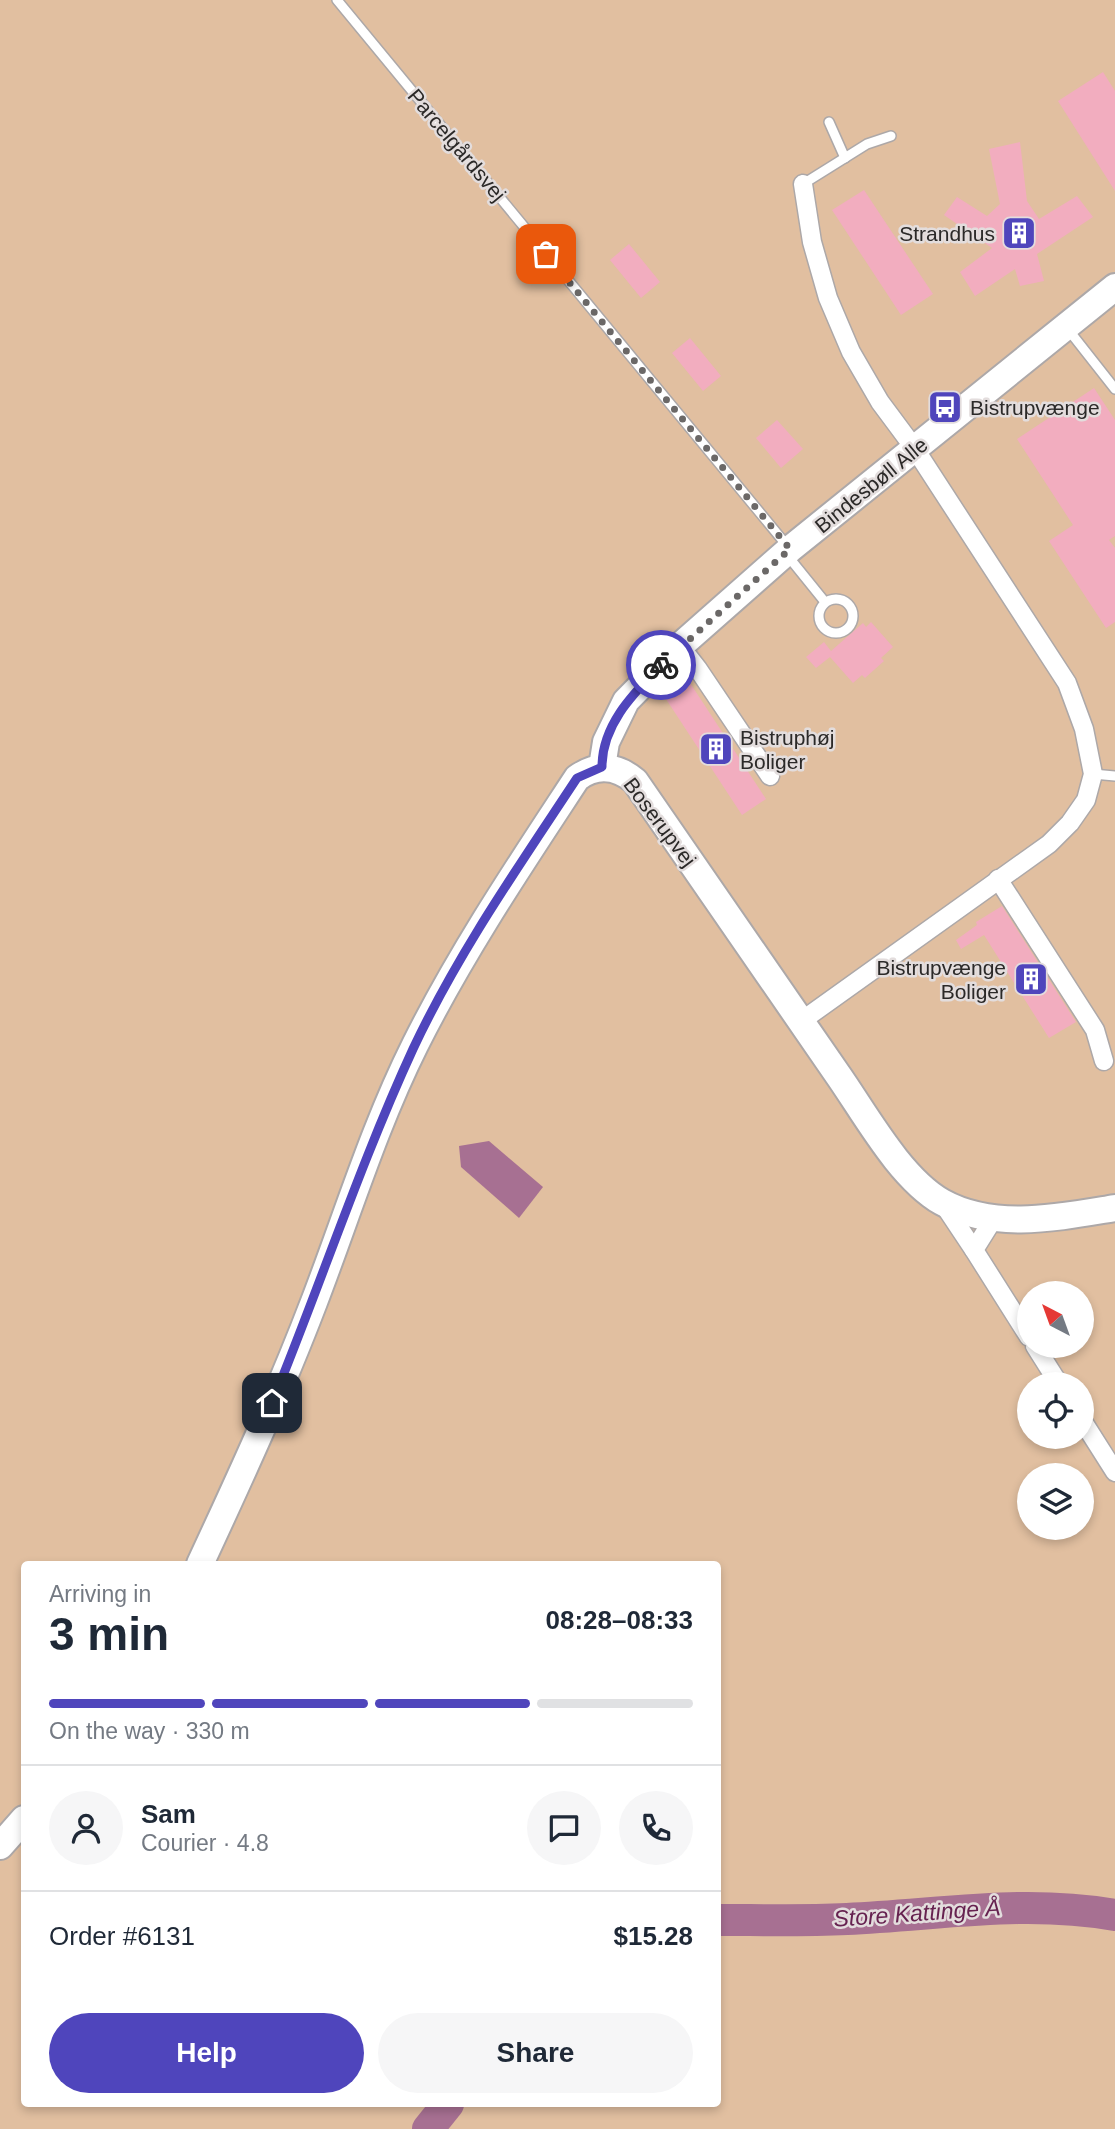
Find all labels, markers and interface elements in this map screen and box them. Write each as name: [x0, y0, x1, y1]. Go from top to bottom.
street label: Parcelgårdsvej: [404, 84, 510, 206]
building icon: Strandhus: [1000, 214, 1038, 252]
place label: Strandhus: [899, 222, 995, 245]
pin: [516, 224, 576, 284]
icon: bag: [527, 235, 565, 273]
bus stop icon: Bistrupvænge: [926, 388, 964, 426]
place label: Bistrupvænge: [970, 396, 1100, 419]
street label: Bindesbøll Alle: [810, 433, 932, 537]
courier: [626, 630, 696, 700]
icon: bike: [642, 646, 680, 684]
place label: Bistruphøj Boliger: [740, 726, 835, 773]
building icon: Bistruphøj Boliger: [697, 730, 735, 768]
street label: Boserupvej: [619, 773, 701, 871]
place label: Bistrupvænge Boliger: [876, 956, 1006, 1003]
building icon: Bistrupvænge Boliger: [1012, 960, 1050, 998]
north arrow: [1017, 1281, 1094, 1358]
map controls: [1017, 1281, 1094, 1540]
button: locate: [1017, 1372, 1094, 1449]
pin: [242, 1373, 302, 1433]
icon: home: [253, 1384, 291, 1422]
button: layers: [1017, 1463, 1094, 1540]
text: Arriving in: [49, 1581, 151, 1607]
text: 08:28–08:33: [546, 1605, 693, 1635]
text: 3 min: [49, 1608, 169, 1660]
text: On the way · 330 m: [49, 1718, 250, 1744]
button: person: [49, 1791, 123, 1865]
button: chat: [527, 1791, 601, 1865]
button: phone: [619, 1791, 693, 1865]
text: Sam: [141, 1799, 196, 1829]
text: Courier · 4.8: [141, 1830, 269, 1856]
water label: Store Kattinge Å: [832, 1893, 1001, 1932]
text: Order #6131: [49, 1921, 195, 1951]
text: $15.28: [613, 1921, 693, 1951]
button: Help: [49, 2013, 364, 2093]
button: Share: [378, 2013, 693, 2093]

